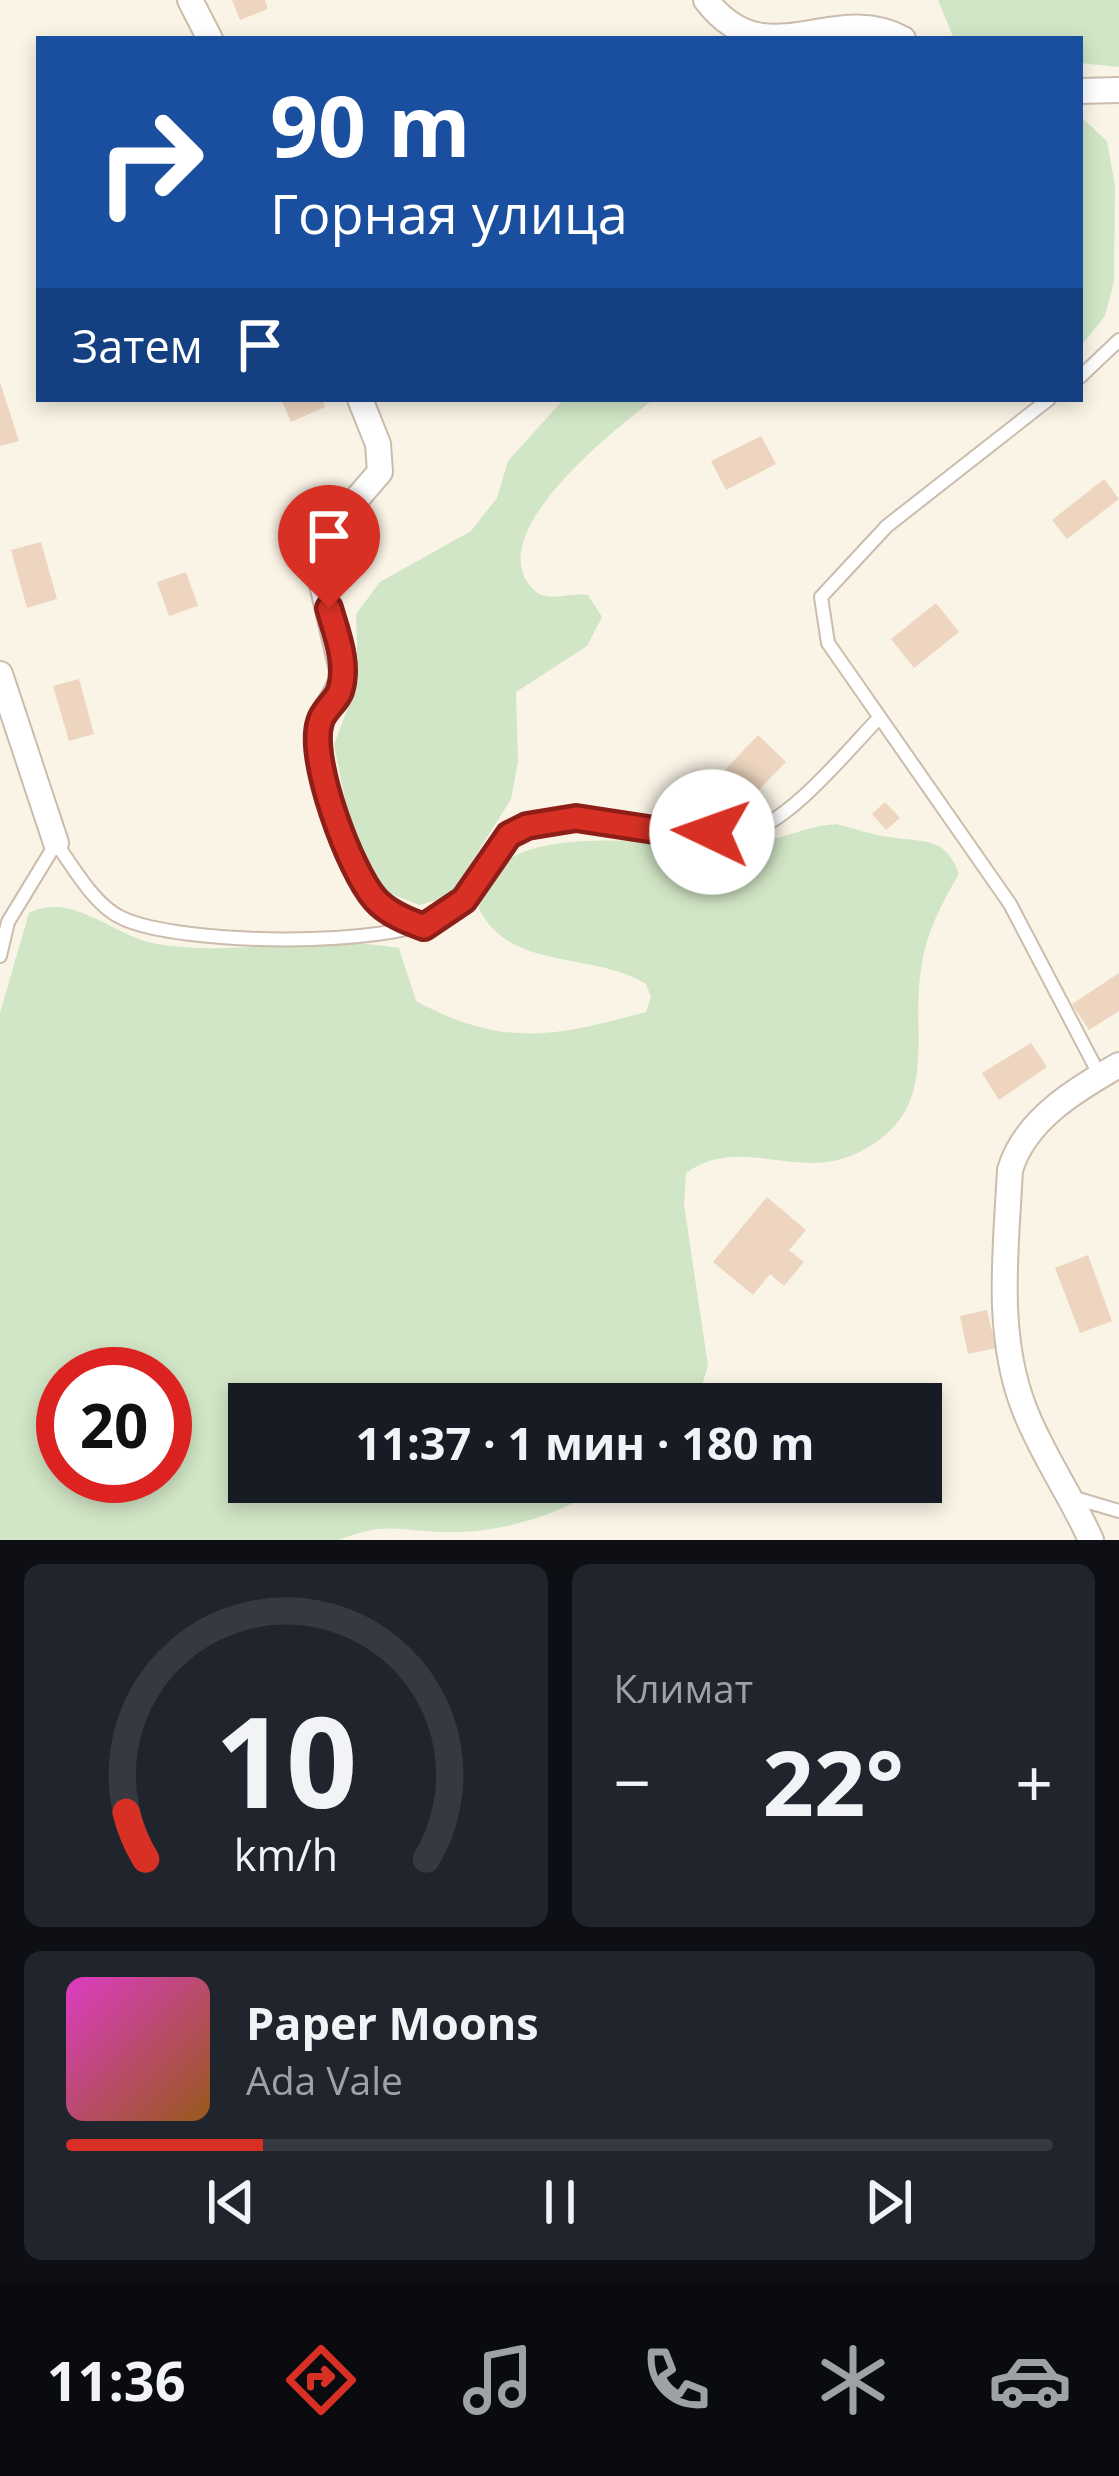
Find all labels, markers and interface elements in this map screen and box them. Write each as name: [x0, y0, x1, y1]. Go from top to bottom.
text: 90 m: [270, 67, 470, 182]
icon: right: [72, 84, 228, 240]
text: Горная улица: [270, 176, 628, 250]
icon: arrive: [227, 312, 293, 378]
text: Затем: [72, 315, 203, 376]
pin: [278, 485, 380, 608]
icon: arrive: [296, 503, 362, 569]
position arrow: [649, 769, 775, 895]
speed limit sign: 20: [36, 1347, 192, 1503]
text: 11:37 · 1 мин · 180 m: [356, 1412, 814, 1473]
text: Климат: [614, 1661, 753, 1714]
text: 10: [214, 1675, 357, 1845]
text: 22°: [763, 1720, 904, 1842]
text: −: [614, 1736, 651, 1826]
text: +: [1015, 1736, 1053, 1826]
text: km/h: [234, 1824, 338, 1883]
text: Paper Moons: [246, 1992, 539, 2053]
text: Ada Vale: [246, 2053, 403, 2106]
icon: previous: [198, 2169, 264, 2235]
icon: pause: [527, 2169, 593, 2235]
icon: next: [856, 2169, 922, 2235]
icon: directions: [279, 2338, 363, 2422]
icon: music: [456, 2338, 540, 2422]
icon: phone: [634, 2338, 718, 2422]
icon: climate: [811, 2338, 895, 2422]
icon: car: [988, 2338, 1072, 2422]
text: 11:36: [47, 2343, 186, 2417]

